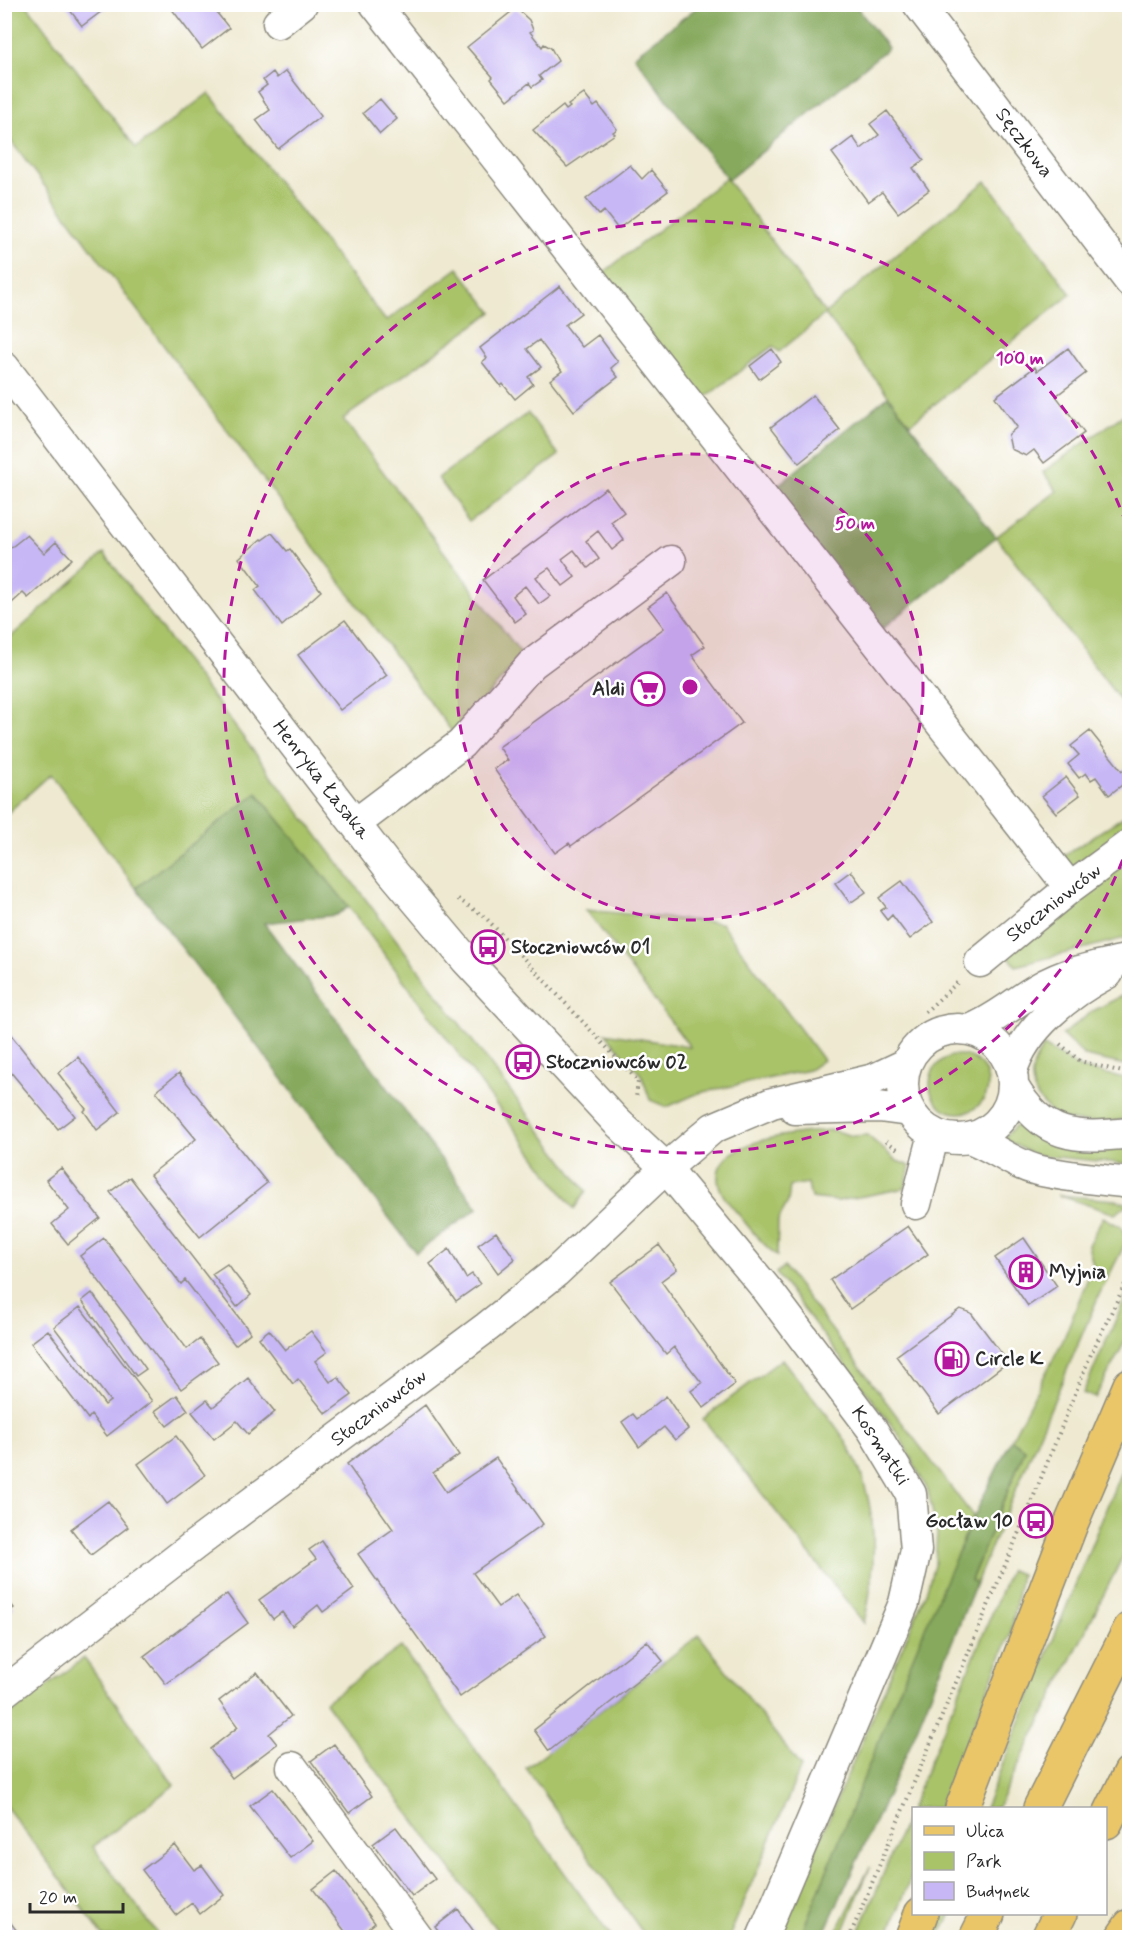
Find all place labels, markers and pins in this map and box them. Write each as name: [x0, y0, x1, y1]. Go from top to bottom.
supermarket icon: Aldi: [630, 671, 666, 707]
place label: Aldi: [592, 676, 625, 703]
centre of rings: [680, 677, 700, 697]
bus stop icon: Stoczniowców 01: [470, 929, 506, 965]
place label: Stoczniowców 01: [511, 934, 650, 961]
bus stop icon: Stoczniowców 02: [505, 1044, 541, 1080]
place label: Stoczniowców 02: [546, 1049, 687, 1076]
building icon: Myjnia: [1008, 1254, 1044, 1290]
place label: Myjnia: [1049, 1259, 1106, 1286]
fuel station icon: Circle K: [934, 1341, 970, 1377]
place label: Circle K: [975, 1346, 1044, 1373]
bus stop icon: Gocław 10: [1018, 1503, 1054, 1539]
place label: Gocław 10: [925, 1508, 1013, 1535]

